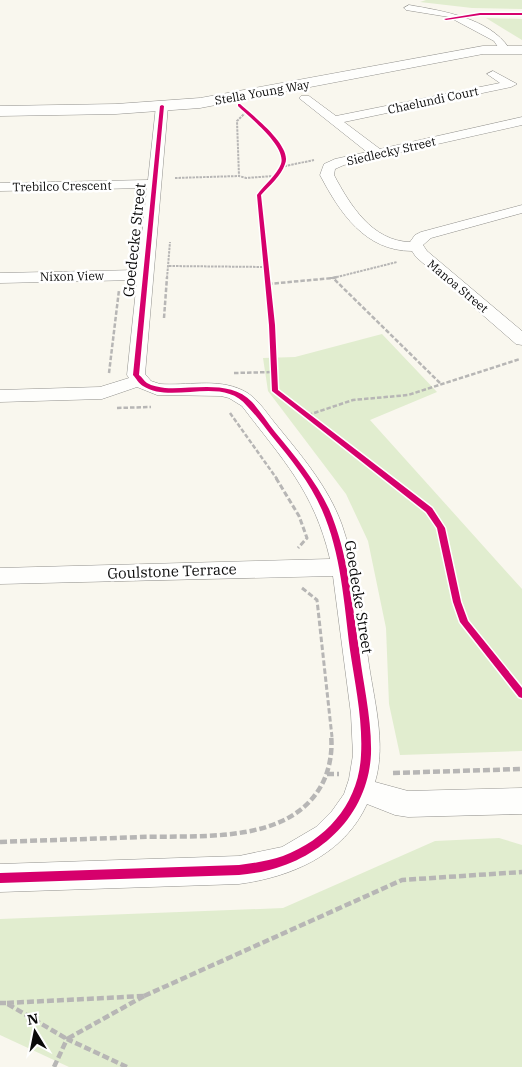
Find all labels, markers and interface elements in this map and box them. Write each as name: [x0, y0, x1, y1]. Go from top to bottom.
street label: Stella Young Way: [213, 76, 311, 108]
street label: Chaelundi Court: [386, 83, 480, 117]
street label: Siedlecky Street: [345, 133, 437, 169]
street label: Trebilco Crescent: [12, 178, 112, 194]
street label: Goedecke Street: [119, 182, 149, 298]
street label: Manoa Street: [425, 256, 491, 316]
street label: Nixon View: [40, 268, 105, 284]
street label: Goedecke Street: [341, 539, 377, 655]
street label: Goulstone Terrace: [107, 559, 237, 583]
north arrow: [10, 1007, 60, 1057]
text: N: [26, 1009, 40, 1029]

